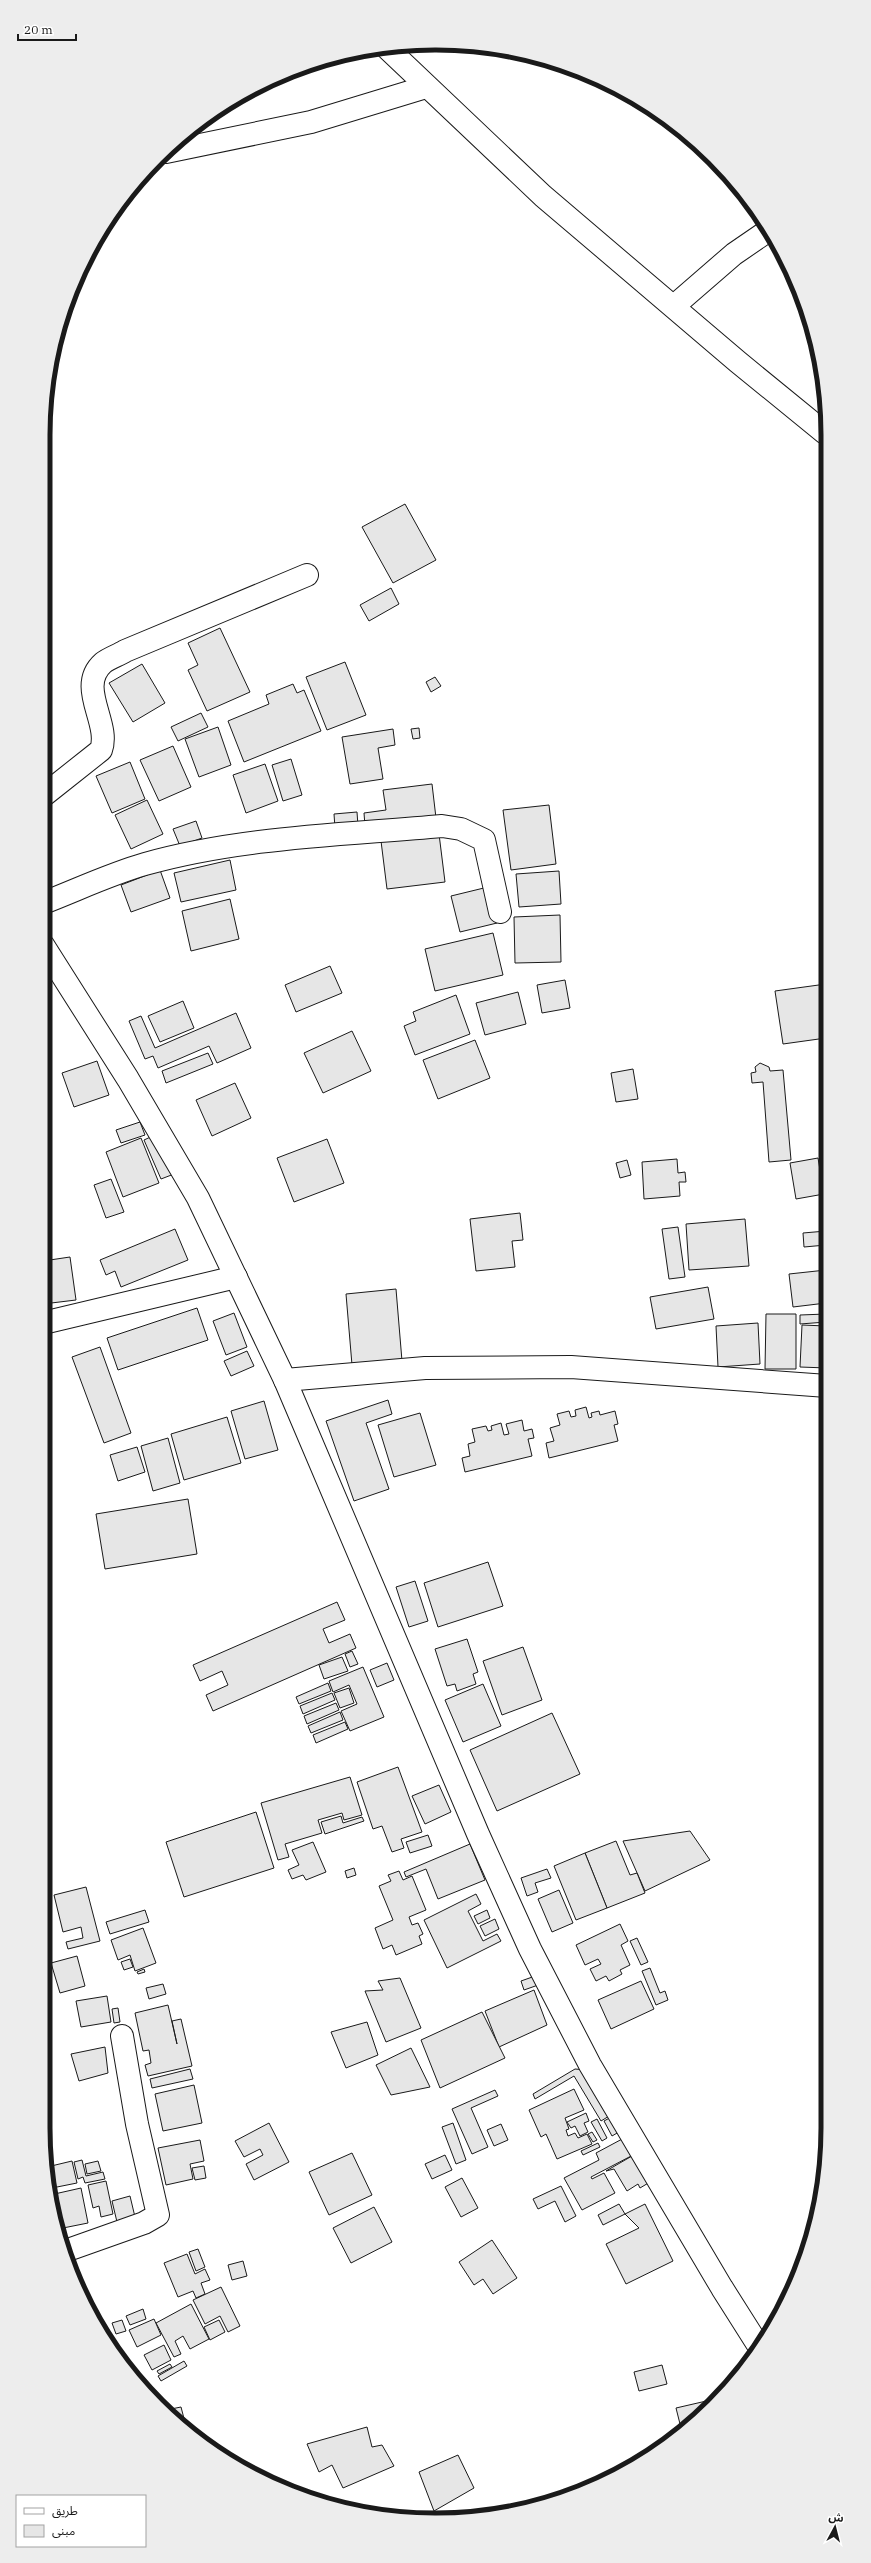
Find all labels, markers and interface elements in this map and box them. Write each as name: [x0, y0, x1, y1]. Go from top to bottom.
scale bar: [18, 16, 76, 42]
text: 20 m: [24, 22, 53, 37]
legend: [16, 2495, 146, 2547]
text: طريق: [52, 2503, 78, 2519]
north arrow: [815, 2507, 855, 2547]
text: ش: [828, 2509, 845, 2525]
text: مبنى: [52, 2523, 75, 2538]

